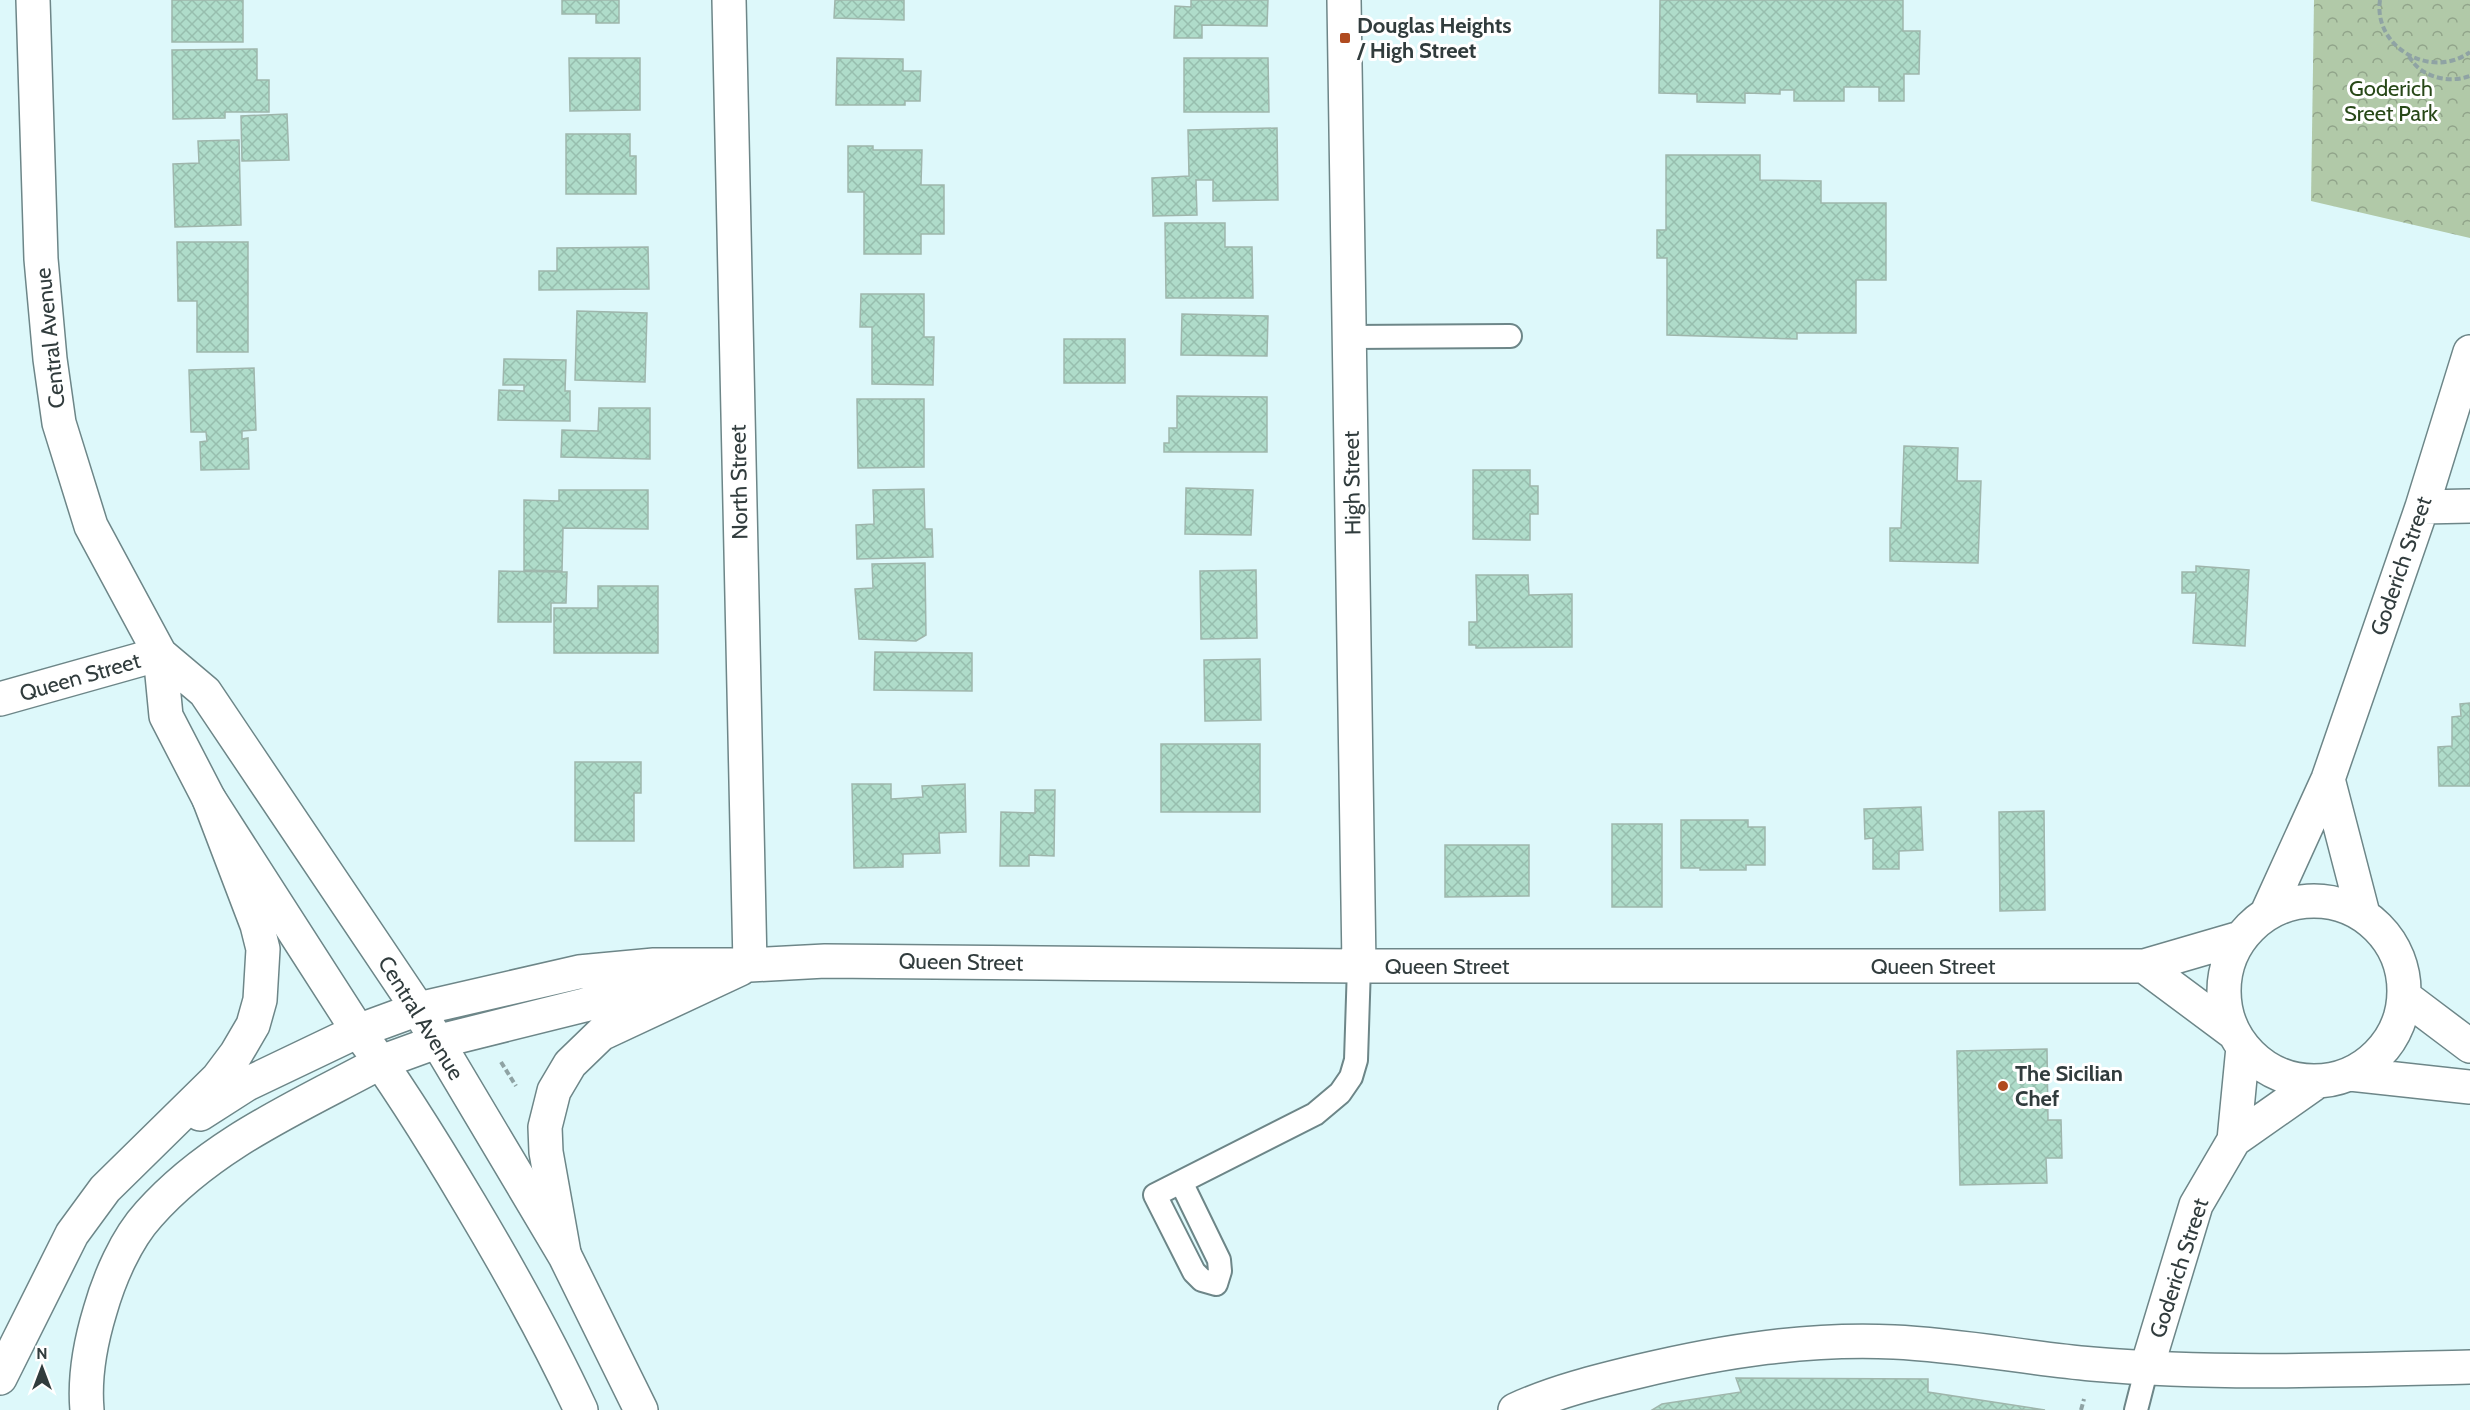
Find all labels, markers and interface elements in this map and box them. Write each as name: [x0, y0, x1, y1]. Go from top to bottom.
place label: Douglas Heights / High Street: [1356, 12, 1512, 64]
marker: Douglas Heights / High Street: [1338, 31, 1352, 45]
park label: Goderich Sreet Park: [2344, 75, 2438, 127]
street label: Central Avenue: [29, 266, 71, 410]
street label: North Street: [724, 424, 754, 540]
street label: High Street: [1338, 430, 1366, 535]
street label: Goderich Street: [2365, 492, 2438, 639]
street label: Queen Street: [16, 647, 144, 707]
street label: Queen Street: [898, 947, 1024, 977]
street label: Central Avenue: [372, 951, 470, 1085]
street label: Queen Street: [1385, 953, 1510, 980]
street label: Queen Street: [1871, 953, 1996, 980]
place label: The Sicilian Chef: [2015, 1060, 2123, 1112]
marker: The Sicilian Chef: [1996, 1079, 2010, 1093]
street label: Goderich Street: [2144, 1194, 2214, 1341]
north arrow: [12, 1338, 72, 1398]
text: N: [36, 1344, 48, 1363]

